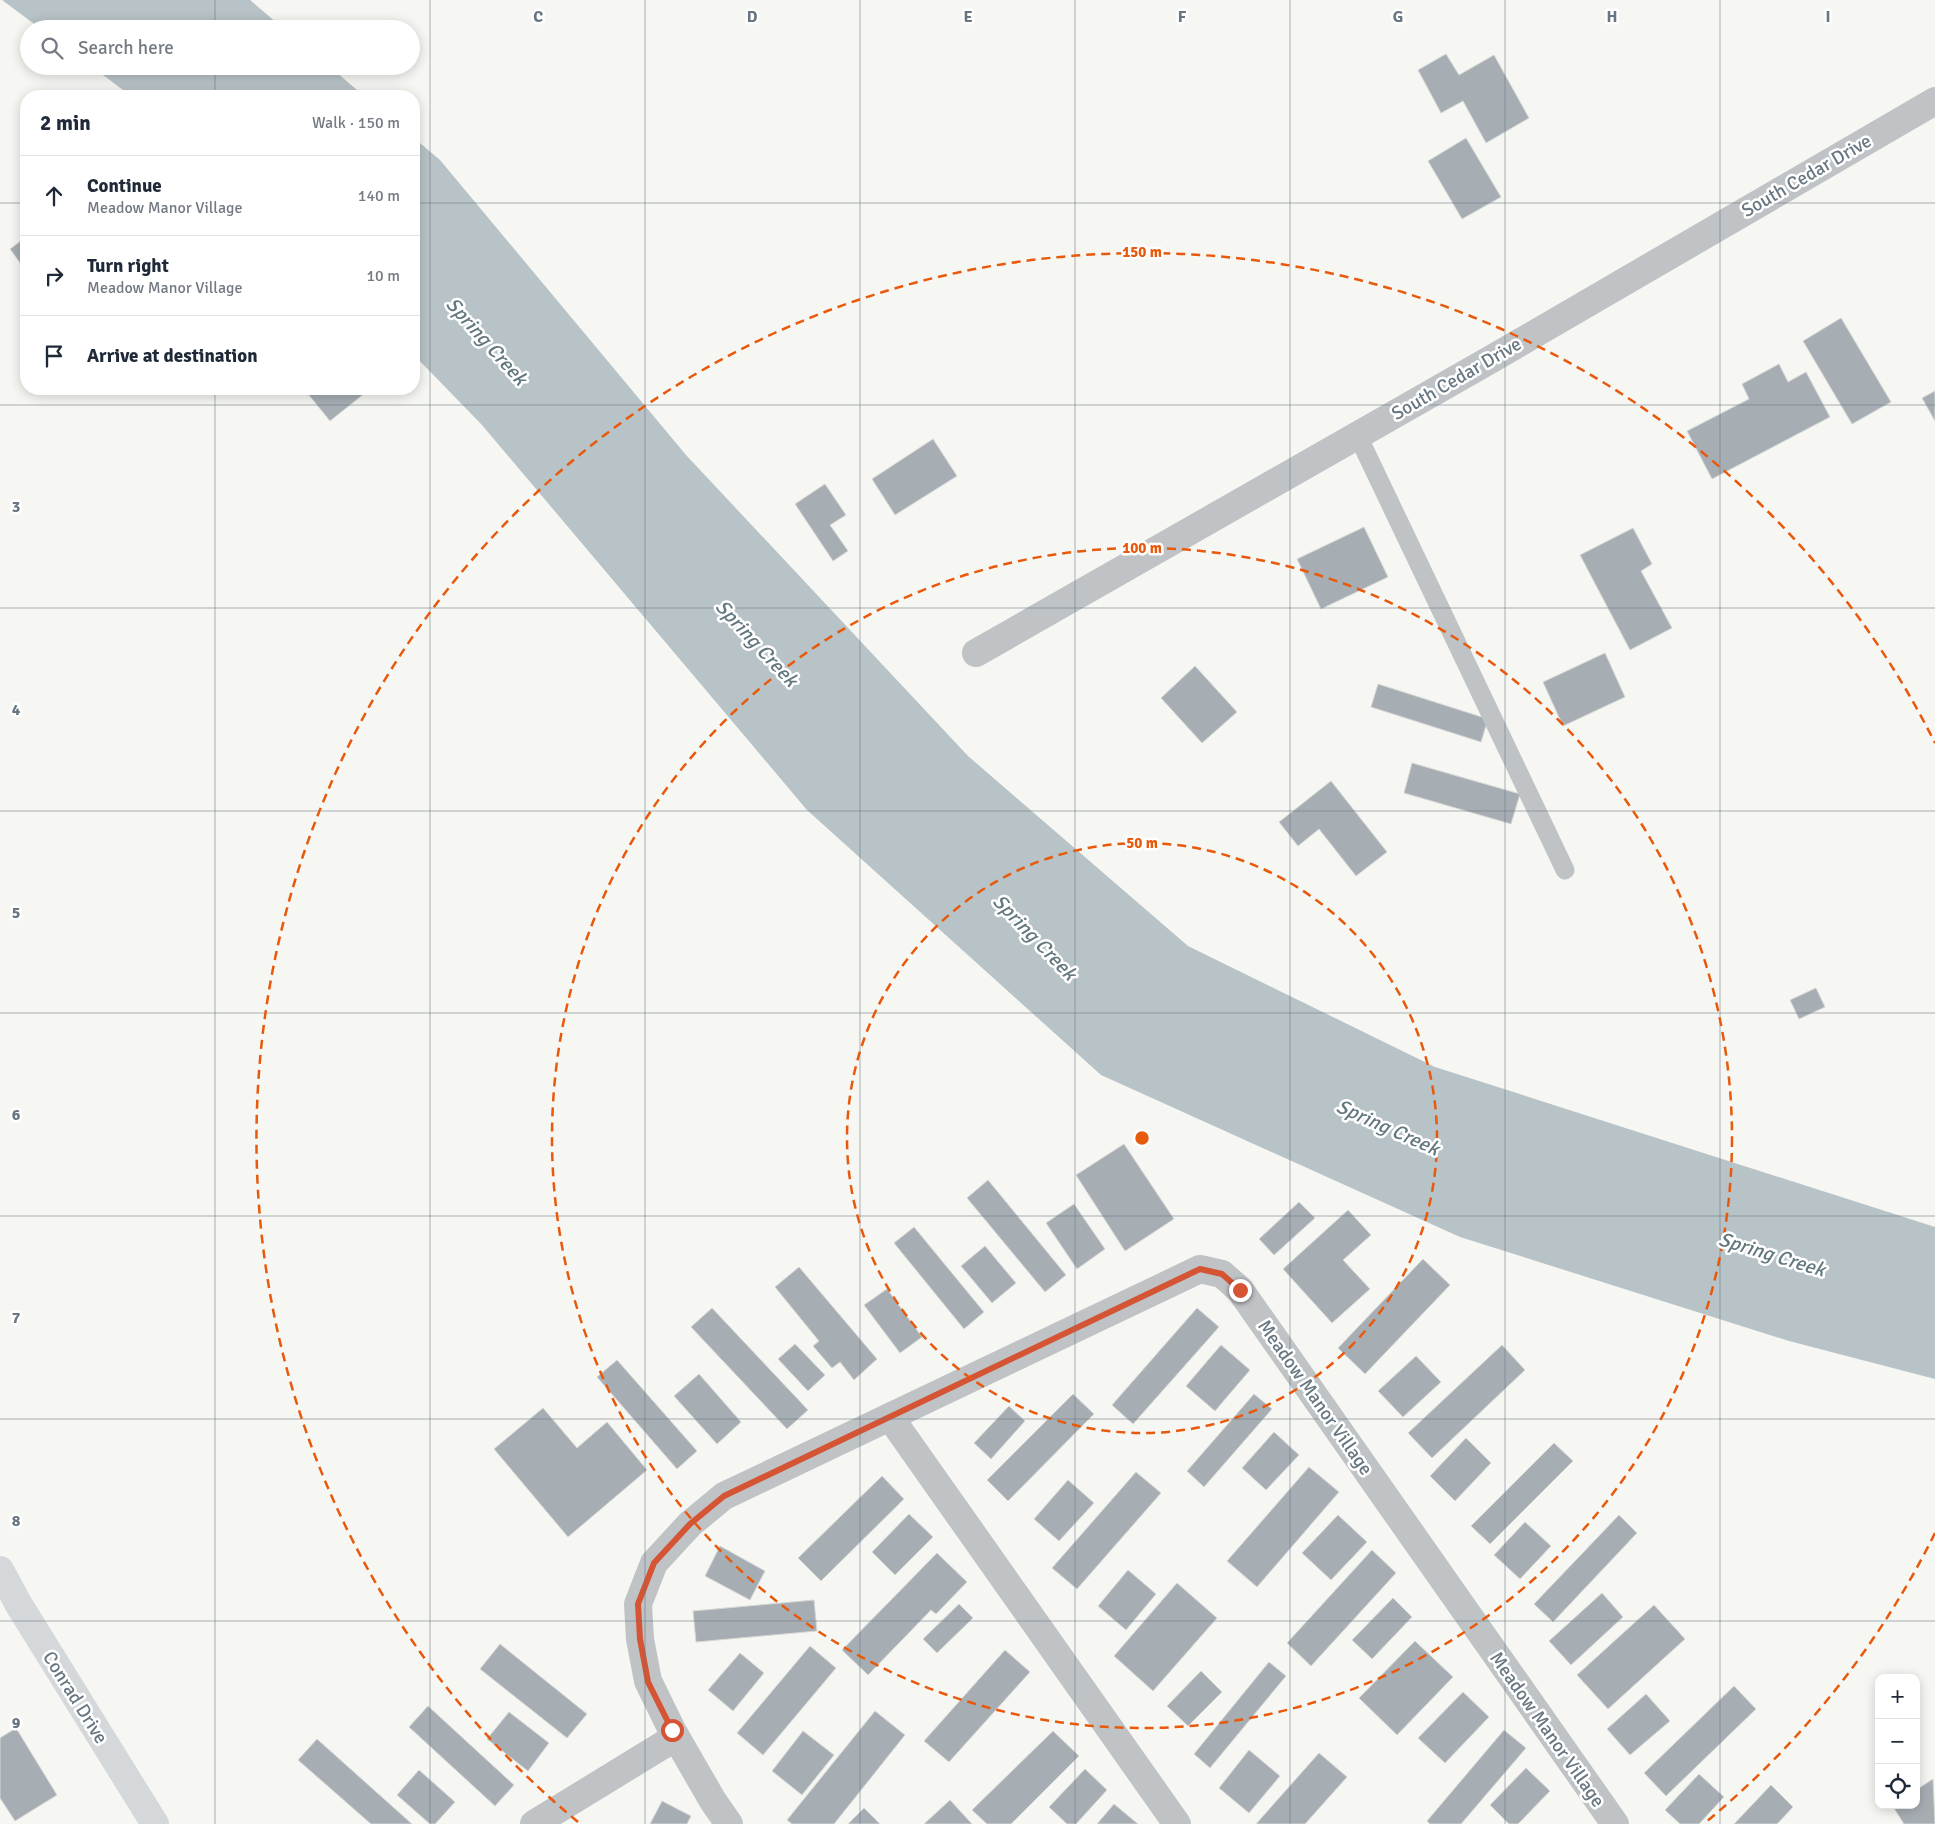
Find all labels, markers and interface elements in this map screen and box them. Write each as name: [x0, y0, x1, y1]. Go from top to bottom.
text: C: [533, 7, 543, 27]
text: D: [747, 7, 758, 27]
text: E: [963, 7, 973, 27]
text: F: [1178, 7, 1187, 27]
text: G: [1393, 7, 1403, 27]
text: H: [1607, 7, 1617, 27]
text: I: [1825, 7, 1831, 27]
search box: [20, 20, 420, 75]
icon: search: [38, 34, 66, 62]
text: Search here: [78, 36, 174, 60]
text: 2 min: [40, 110, 91, 136]
text: Walk · 150 m: [312, 113, 400, 133]
street label: South Cedar Drive: [1737, 129, 1876, 223]
text: Continue: [87, 174, 162, 198]
icon: ahead: [40, 182, 68, 210]
text: 140 m: [358, 186, 400, 206]
text: Meadow Manor Village: [87, 198, 242, 218]
text: 150 m: [1122, 243, 1162, 261]
text: Turn right: [87, 254, 169, 278]
icon: right: [40, 262, 68, 290]
text: 10 m: [366, 266, 400, 286]
text: Meadow Manor Village: [87, 278, 242, 298]
water label: Spring Creek: [441, 292, 534, 392]
street label: South Cedar Drive: [1387, 332, 1526, 426]
icon: arrive: [40, 342, 68, 370]
text: Arrive at destination: [87, 344, 258, 368]
text: 3: [12, 497, 20, 517]
text: 100 m: [1122, 539, 1162, 557]
water label: Spring Creek: [710, 595, 805, 693]
text: 4: [12, 700, 21, 720]
text: 50 m: [1126, 834, 1158, 852]
water label: Spring Creek: [987, 889, 1083, 987]
text: 5: [12, 903, 20, 923]
water label: Spring Creek: [1333, 1094, 1445, 1162]
text: 6: [12, 1105, 21, 1125]
centre of rings: [1133, 1129, 1151, 1147]
water label: Spring Creek: [1716, 1226, 1830, 1283]
route end: [1229, 1279, 1252, 1302]
text: 7: [12, 1308, 21, 1328]
street label: Meadow Manor Village: [1252, 1315, 1378, 1480]
text: 8: [12, 1511, 21, 1531]
street label: Conrad Drive: [37, 1647, 113, 1748]
street label: Meadow Manor Village: [1484, 1647, 1610, 1812]
map controls: [1875, 1674, 1920, 1809]
button: +: [1875, 1674, 1920, 1719]
text: 9: [12, 1713, 21, 1733]
route start: [661, 1719, 684, 1742]
button: −: [1875, 1719, 1920, 1764]
button: locate: [1875, 1764, 1920, 1809]

